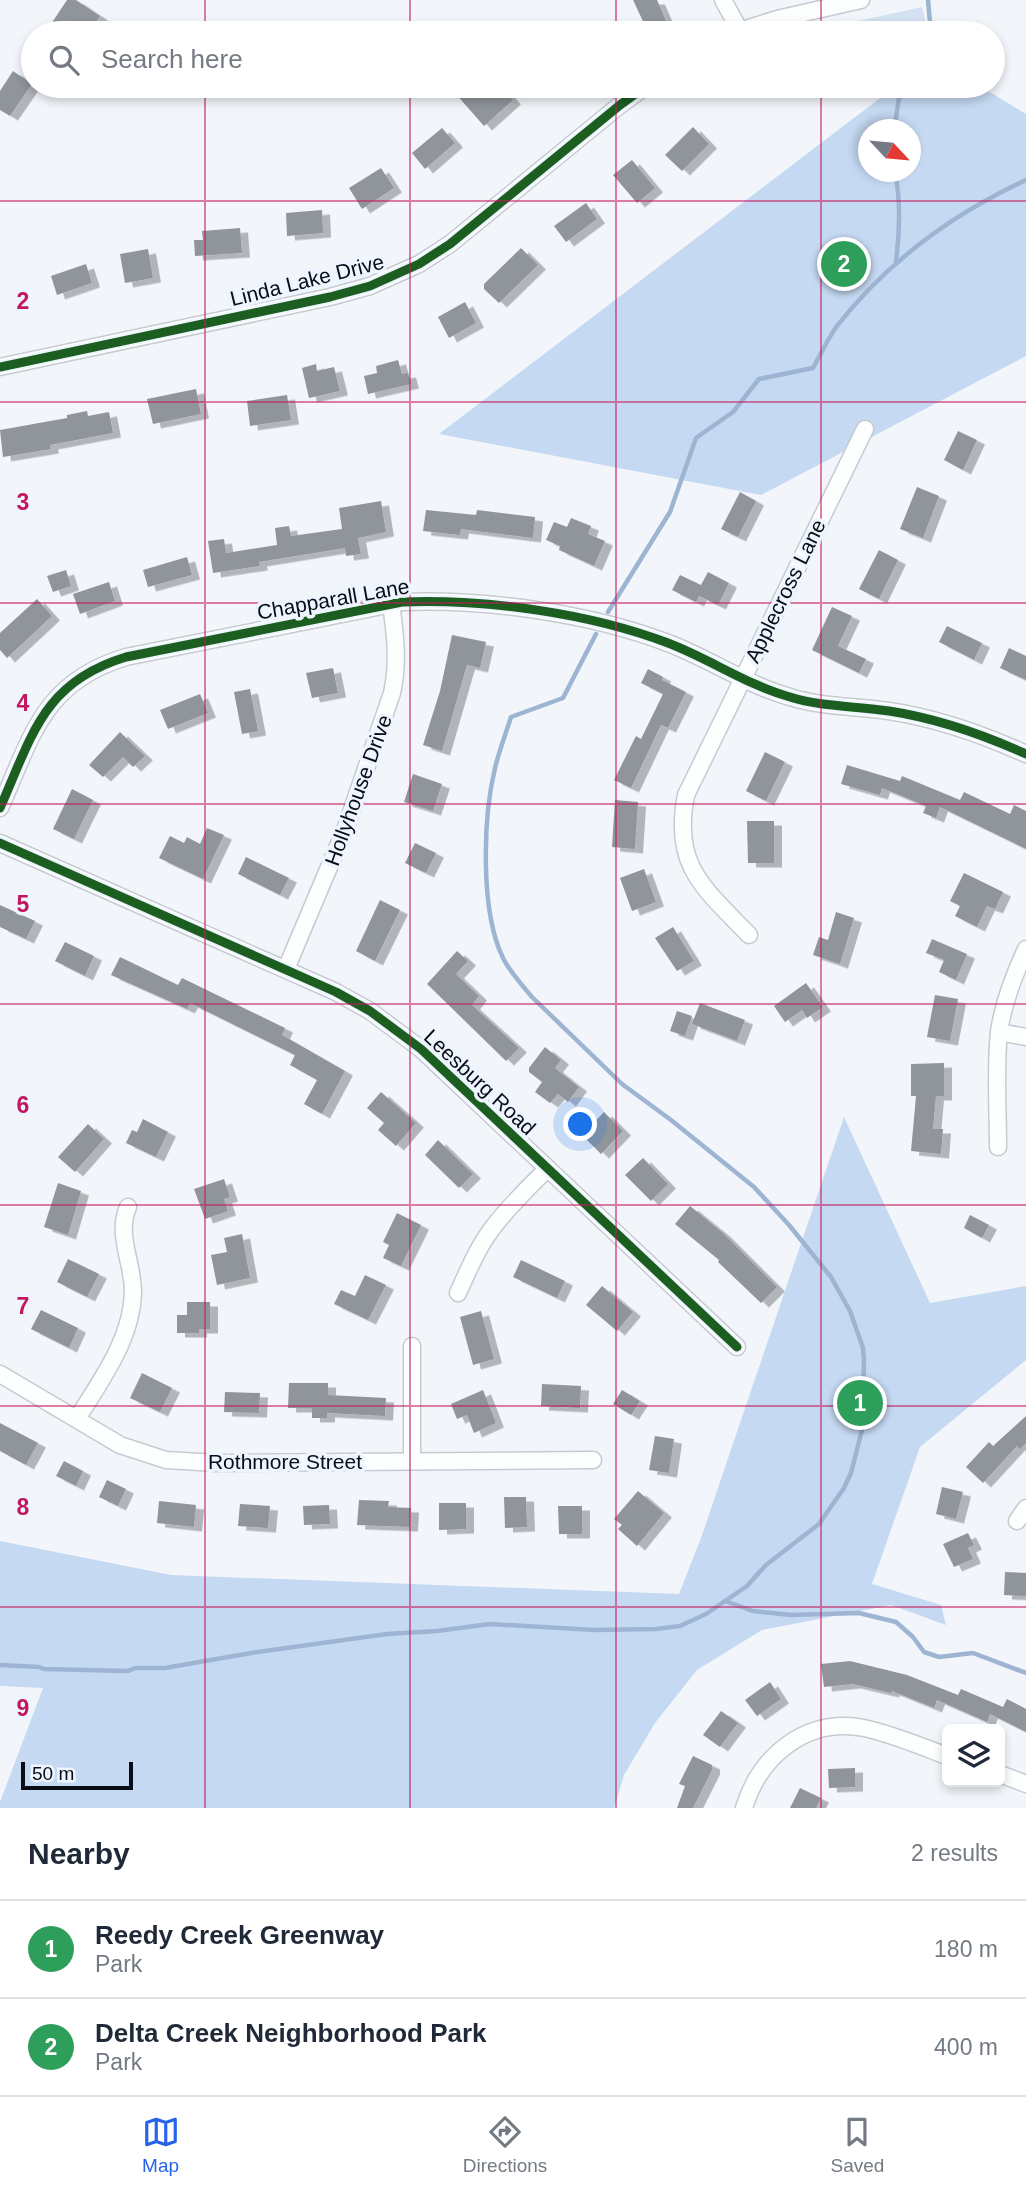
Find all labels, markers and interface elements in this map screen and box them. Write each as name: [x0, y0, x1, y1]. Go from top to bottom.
search box: [21, 21, 1005, 98]
icon: search: [45, 41, 83, 79]
text: Search here: [101, 44, 243, 74]
north arrow: [858, 119, 921, 182]
pin: 2: [821, 238, 867, 290]
street label: Linda Lake Drive: [228, 250, 386, 310]
text: 2: [17, 288, 29, 314]
text: 3: [17, 489, 29, 515]
street label: Applecross Lane: [740, 516, 830, 666]
street label: Chapparall Lane: [255, 574, 411, 624]
text: 4: [17, 690, 30, 716]
street label: Hollyhouse Drive: [320, 711, 396, 869]
text: 5: [17, 891, 30, 917]
street label: Leesburg Road: [420, 1025, 540, 1139]
text: 6: [17, 1092, 29, 1118]
your location: [563, 1107, 597, 1141]
text: 7: [17, 1293, 29, 1319]
pin: 1: [837, 1377, 883, 1429]
street label: Rothmore Street: [208, 1450, 362, 1473]
text: 8: [17, 1494, 30, 1520]
text: 9: [17, 1695, 29, 1721]
map controls: [942, 1724, 1005, 1787]
button: layers: [942, 1724, 1005, 1787]
scale bar: [21, 1759, 133, 1791]
text: 50 m: [32, 1763, 74, 1784]
text: Nearby: [28, 1837, 130, 1870]
text: 2 results: [911, 1840, 998, 1866]
text: Reedy Creek Greenway: [95, 1920, 384, 1950]
text: 1: [45, 1936, 57, 1962]
text: 180 m: [934, 1936, 998, 1962]
text: Park: [95, 1951, 142, 1977]
text: Delta Creek Neighborhood Park: [95, 2018, 487, 2048]
text: 2: [45, 2034, 57, 2060]
text: 400 m: [934, 2034, 998, 2060]
text: Park: [95, 2049, 142, 2075]
tab: Map: [142, 2113, 180, 2177]
tab: Directions: [463, 2113, 547, 2177]
tab: Saved: [830, 2113, 884, 2177]

